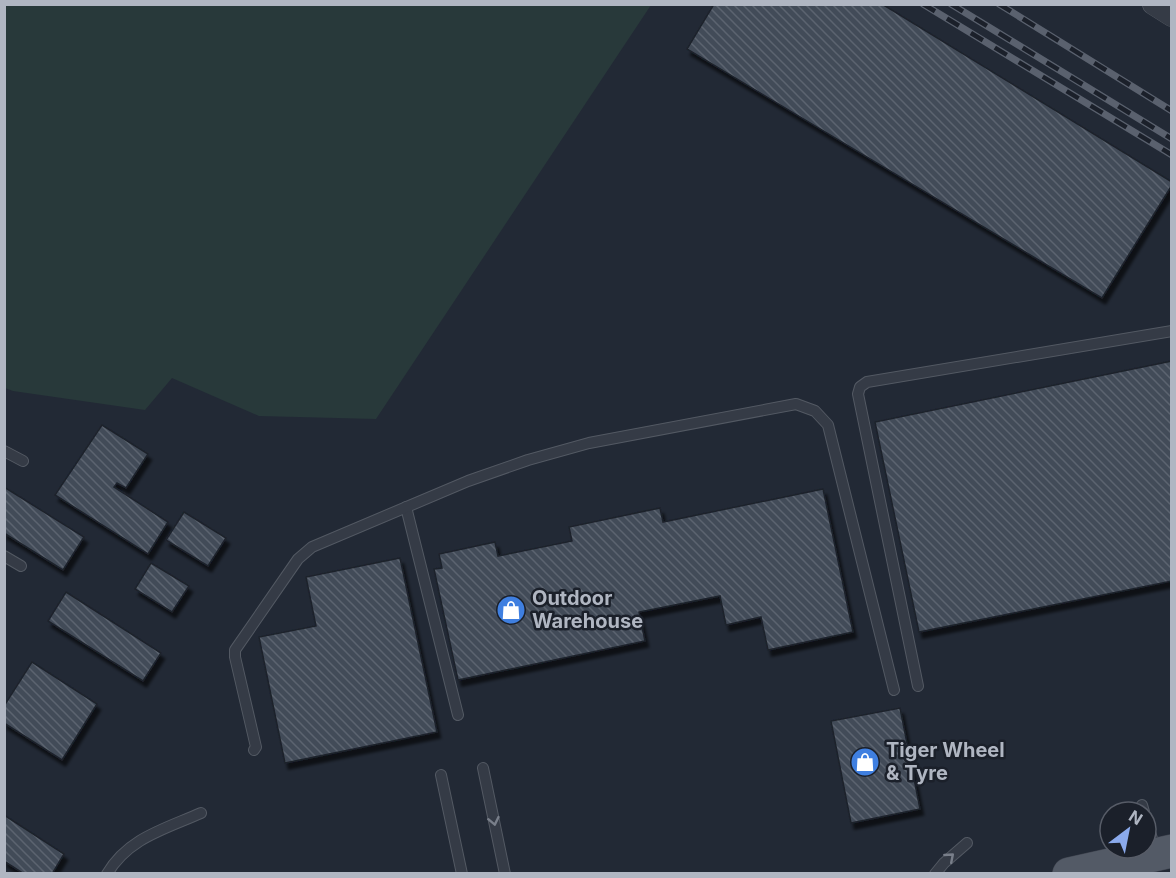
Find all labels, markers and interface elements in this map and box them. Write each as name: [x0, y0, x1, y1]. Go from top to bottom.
place label: Outdoor Warehouse: [532, 586, 643, 633]
shop icon: Outdoor Warehouse: [495, 594, 527, 626]
place label: Tiger Wheel & Tyre: [886, 738, 1005, 785]
shop icon: Tiger Wheel & Tyre: [849, 746, 881, 778]
north arrow: [1098, 800, 1158, 860]
text: N: [1125, 806, 1146, 829]
one-way arrow: [487, 816, 500, 826]
one-way arrow: [943, 854, 954, 865]

